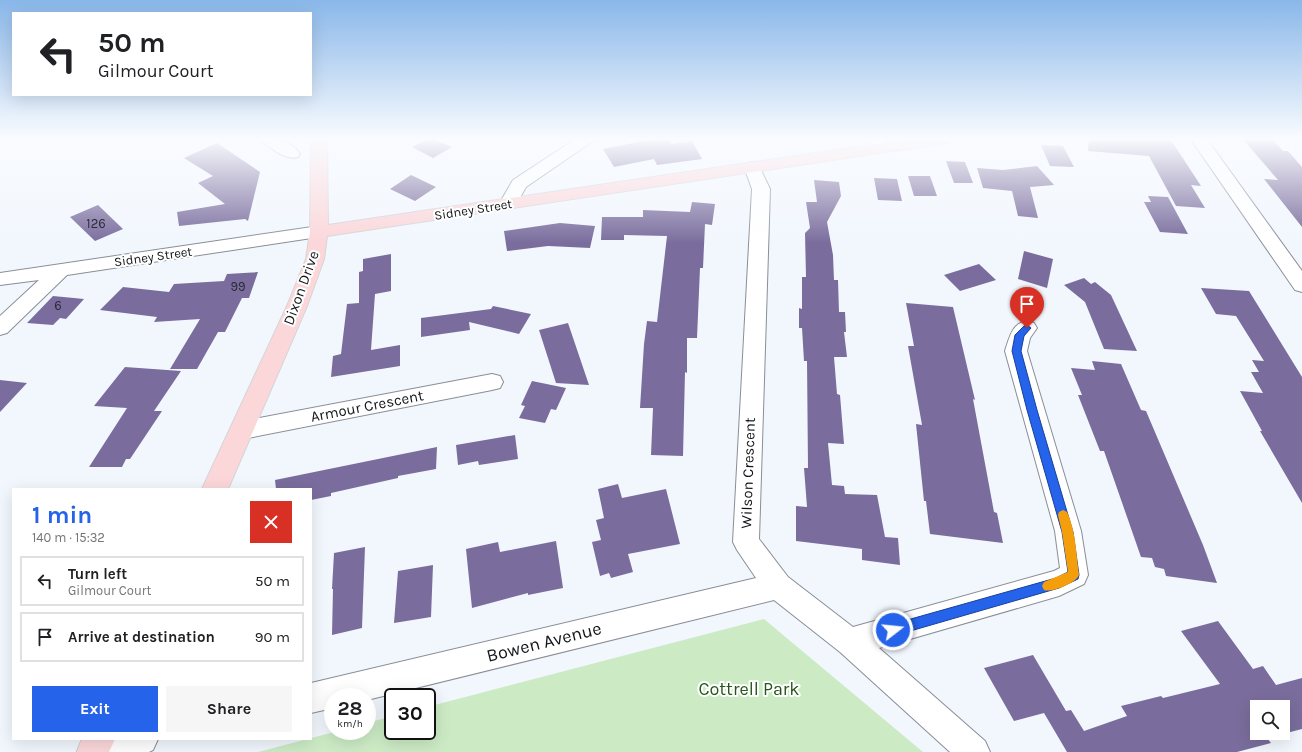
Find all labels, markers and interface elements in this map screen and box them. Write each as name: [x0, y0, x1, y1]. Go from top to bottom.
text: 50 m: [98, 26, 166, 59]
icon: left: [32, 28, 84, 80]
text: Gilmour Court: [98, 60, 213, 82]
street label: Sidney Street: [433, 196, 513, 223]
house number: 126: [86, 216, 106, 231]
street label: Sidney Street: [113, 244, 193, 269]
street label: Dixon Drive: [279, 248, 323, 328]
house number: 99: [230, 279, 246, 294]
pin: [1010, 287, 1044, 328]
icon: arrive: [1016, 293, 1038, 315]
house number: 6: [54, 298, 62, 313]
street label: Armour Crescent: [309, 386, 425, 426]
street label: Wilson Crescent: [737, 417, 759, 529]
text: 1 min: [32, 501, 92, 529]
button: close: [250, 501, 292, 543]
text: 140 m · 15:32: [32, 530, 105, 545]
text: Turn left: [68, 565, 127, 583]
icon: left: [34, 570, 56, 592]
text: 50 m: [255, 572, 290, 590]
text: Gilmour Court: [68, 583, 151, 598]
position arrow: [872, 609, 914, 651]
street label: Bowen Avenue: [484, 617, 604, 667]
icon: arrive: [34, 626, 56, 648]
text: Arrive at destination: [68, 628, 215, 646]
text: 90 m: [255, 628, 290, 646]
park label: Cottrell Park: [698, 678, 800, 700]
button: Exit: [32, 686, 158, 732]
button: Share: [166, 686, 292, 732]
speed limit sign: 30: [384, 688, 436, 740]
text: 28: [337, 697, 363, 720]
map controls: [1250, 700, 1290, 740]
button: search: [1250, 700, 1290, 740]
text: km/h: [337, 718, 363, 730]

